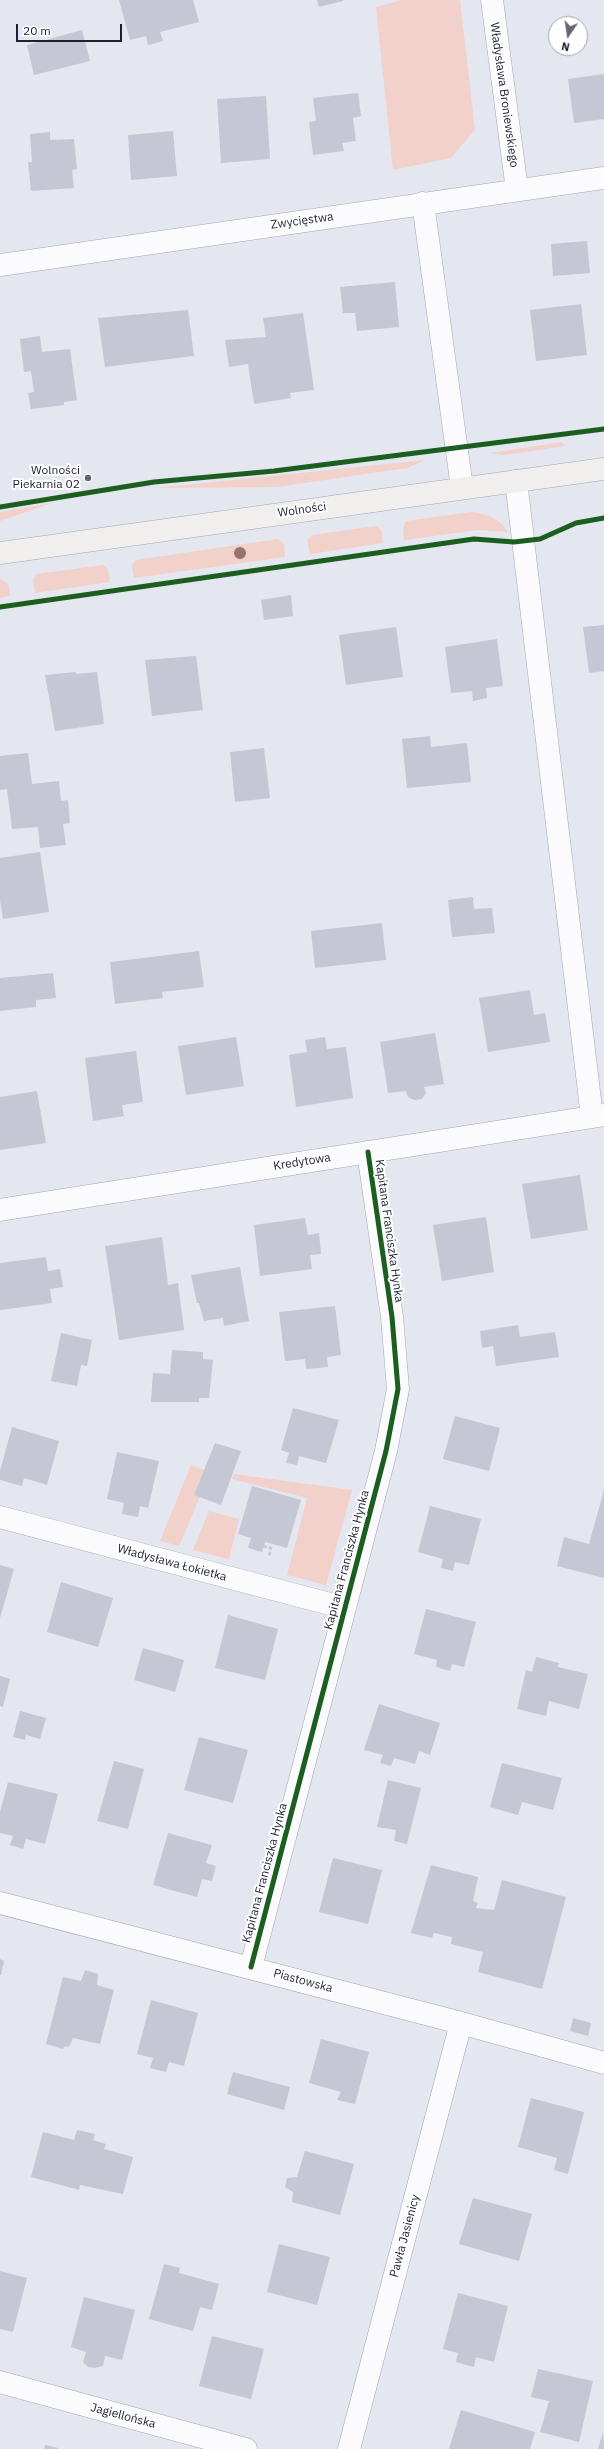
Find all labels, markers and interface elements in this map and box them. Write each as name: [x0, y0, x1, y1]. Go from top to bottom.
scale bar: [18, 16, 124, 42]
north arrow: [548, 16, 588, 56]
street label: Władysława Broniewskiego: [487, 22, 521, 168]
text: 20 m: [23, 23, 51, 38]
text: N: [560, 39, 571, 54]
street label: Zwycięstwa: [270, 209, 334, 233]
place label: Wolności Piekarnia 02: [13, 464, 80, 492]
marker: Wolności Piekarnia 02: [83, 473, 93, 483]
street label: Wolności: [277, 499, 327, 521]
street label: Kredytowa: [272, 1150, 332, 1174]
street label: Kapitana Franciszka Hynka: [372, 1159, 406, 1303]
street label: Kapitana Franciszka Hynka: [321, 1488, 373, 1632]
street label: Władysława Łokietka: [116, 1541, 228, 1585]
street label: Kapitana Franciszka Hynka: [239, 1801, 291, 1945]
street label: Piastowska: [272, 1966, 334, 1996]
street label: Pawła Jasienicy: [387, 2193, 423, 2279]
street label: Jagiellońska: [89, 2400, 157, 2432]

